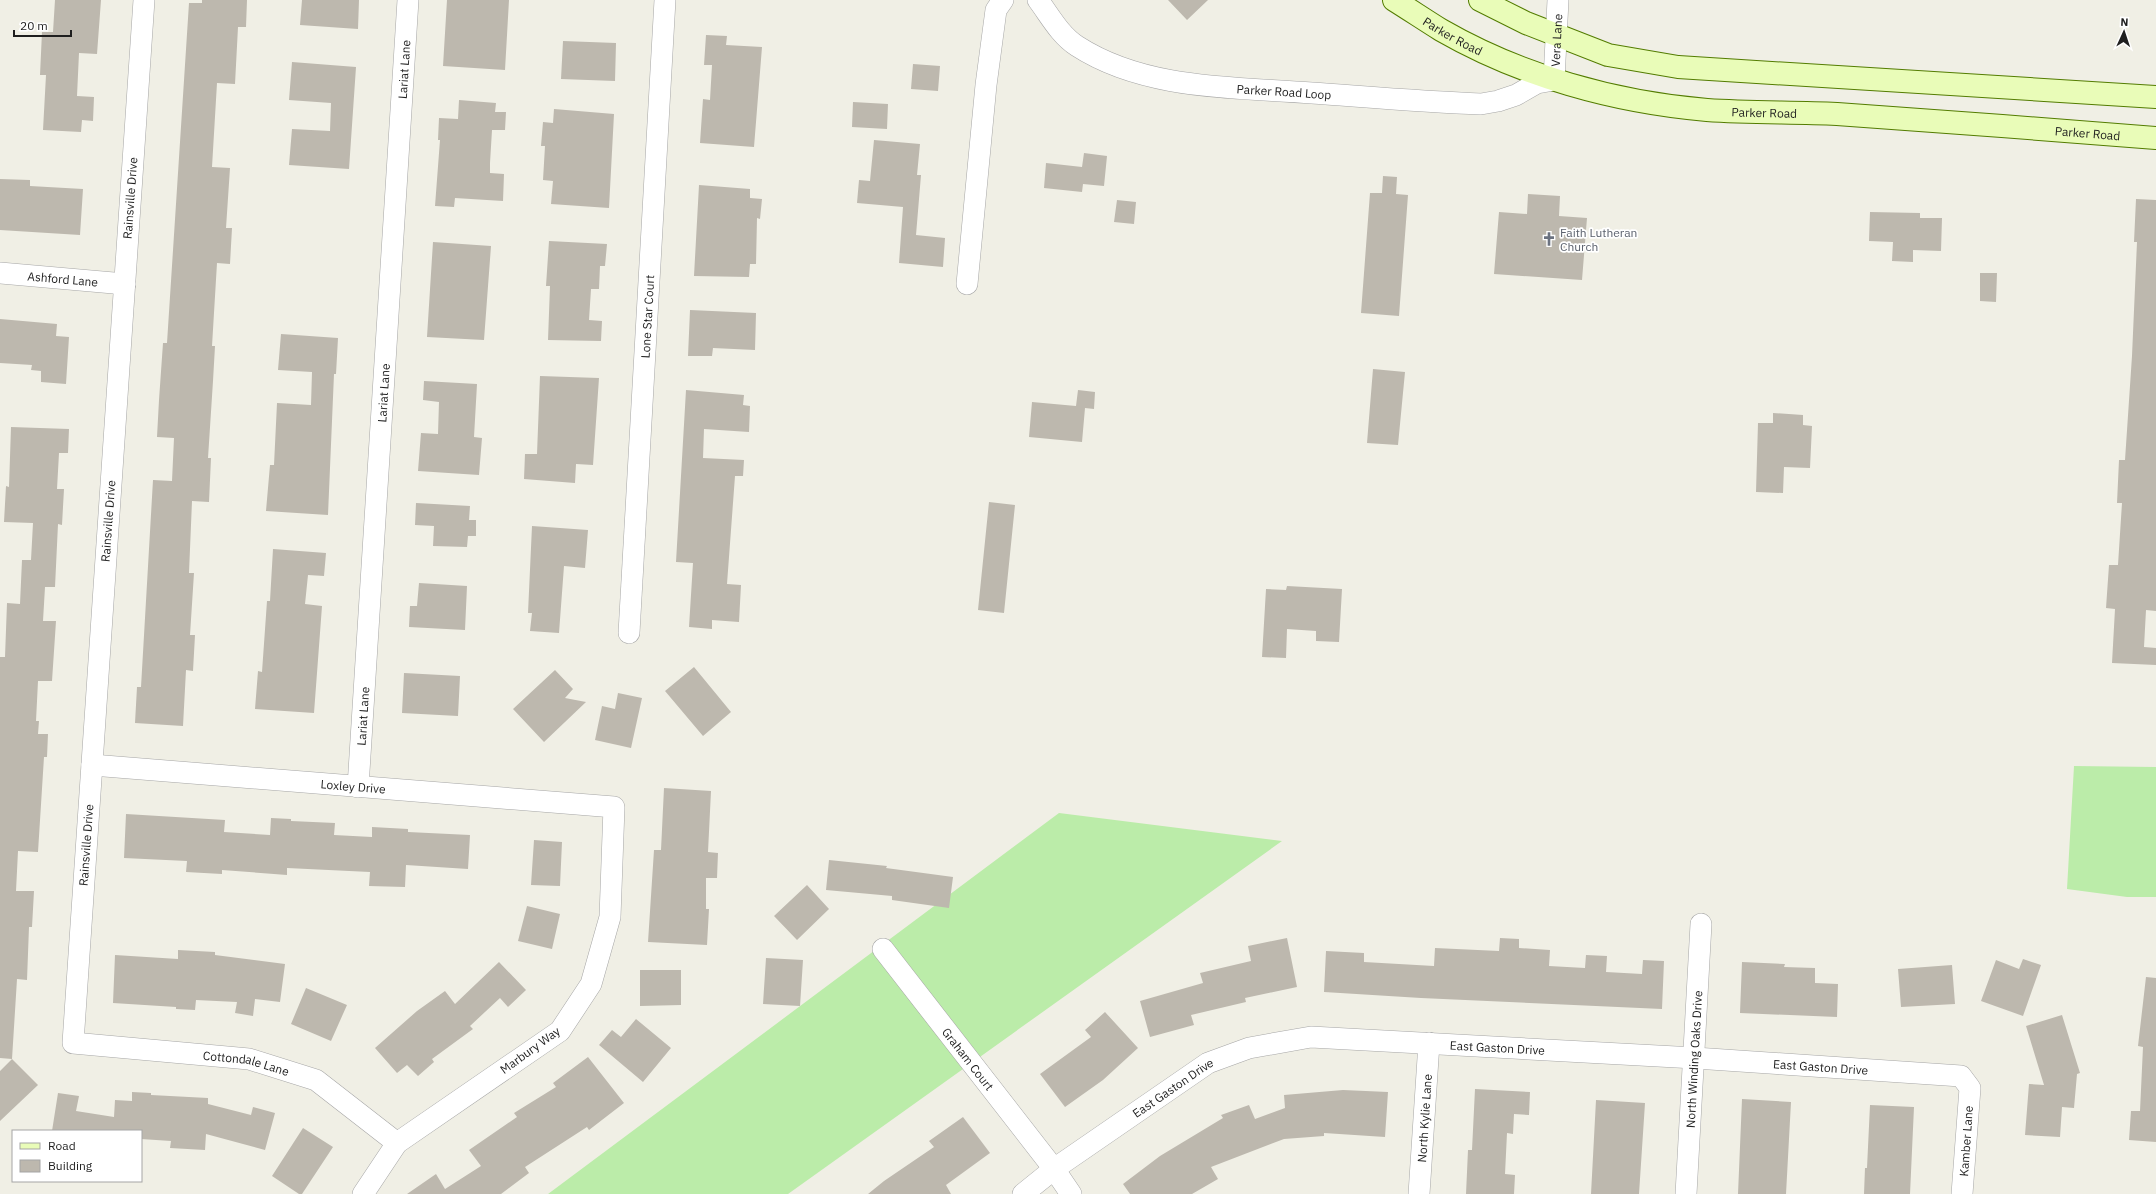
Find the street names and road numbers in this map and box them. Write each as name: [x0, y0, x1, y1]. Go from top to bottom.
street label: Parker Road: [1420, 13, 1485, 58]
street label: Vera Lane: [1547, 13, 1565, 67]
street label: Lariat Lane: [394, 39, 413, 99]
street label: Parker Road Loop: [1236, 81, 1332, 102]
street label: Parker Road: [1731, 104, 1797, 120]
street label: Parker Road: [2054, 123, 2121, 143]
street label: Rainsville Drive: [120, 156, 140, 239]
street label: Ashford Lane: [27, 268, 99, 289]
street label: Lone Star Court: [637, 274, 657, 359]
street label: Lariat Lane: [374, 362, 392, 423]
street label: Rainsville Drive: [98, 479, 118, 562]
street label: Lariat Lane: [353, 686, 372, 746]
street label: Loxley Drive: [320, 776, 387, 796]
street label: Rainsville Drive: [76, 803, 96, 886]
street label: North Winding Oaks Drive: [1682, 990, 1705, 1128]
street label: Marbury Way: [497, 1023, 563, 1077]
street label: Graham Court: [939, 1024, 997, 1093]
street label: East Gaston Drive: [1449, 1037, 1546, 1057]
street label: Cottondale Lane: [202, 1047, 292, 1079]
street label: East Gaston Drive: [1129, 1054, 1216, 1120]
street label: East Gaston Drive: [1773, 1056, 1869, 1077]
street label: North Kylie Lane: [1414, 1073, 1434, 1163]
street label: Kamber Lane: [1956, 1105, 1976, 1177]

